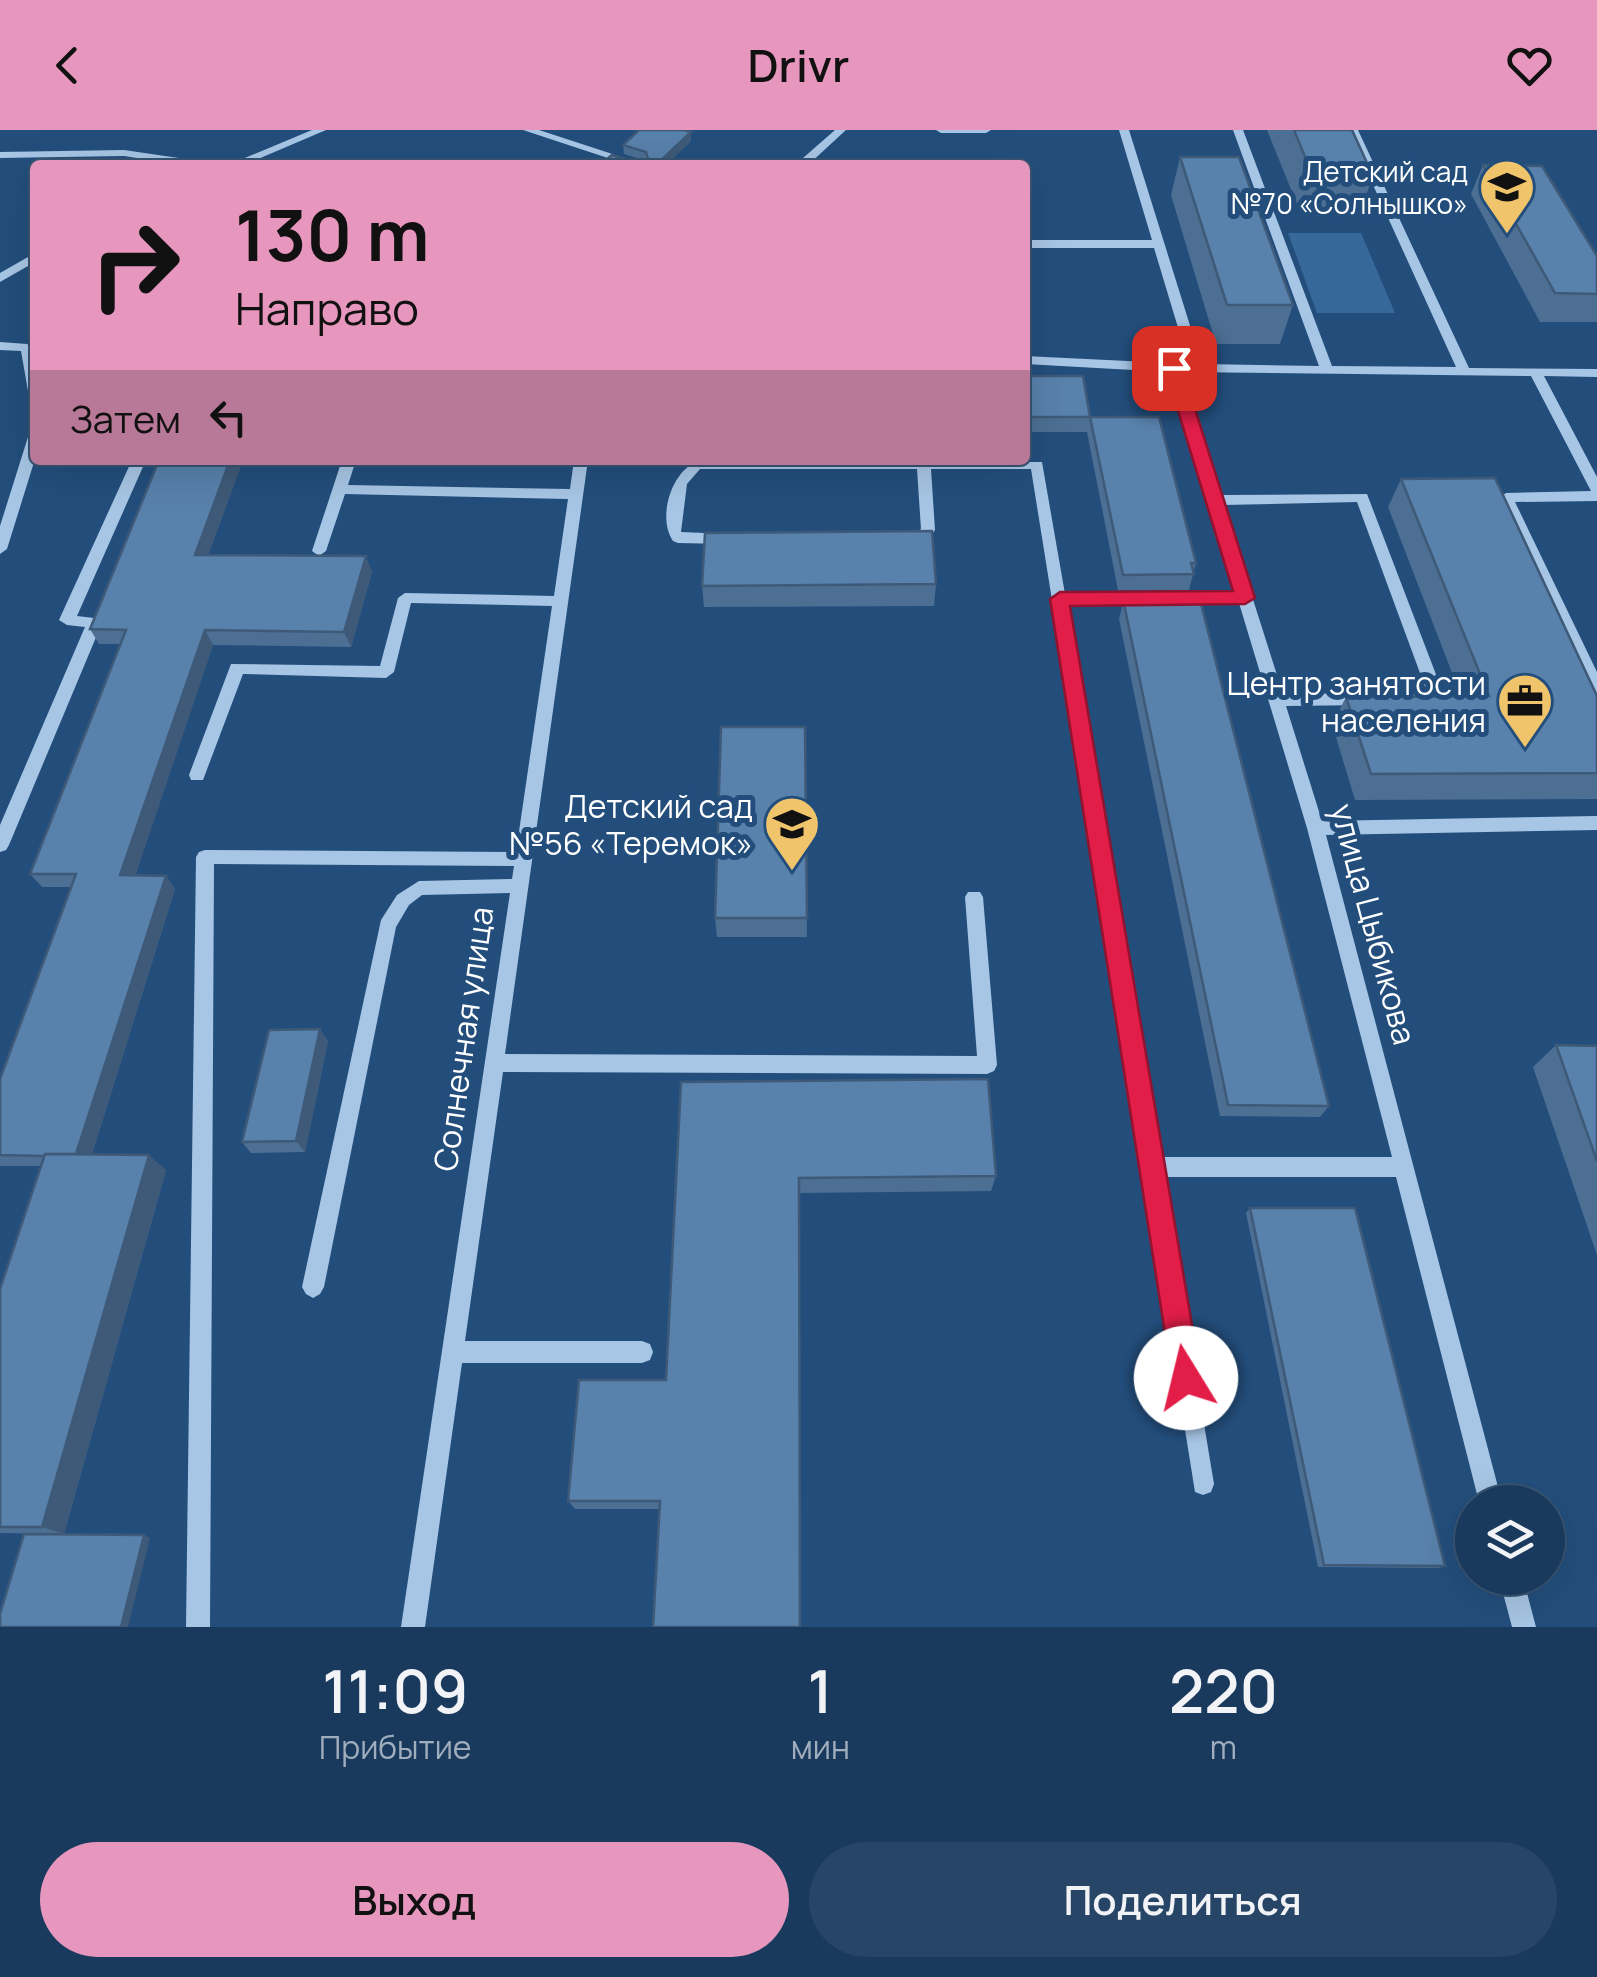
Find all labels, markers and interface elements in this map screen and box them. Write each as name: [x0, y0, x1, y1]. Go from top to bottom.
text: Drivr: [748, 34, 849, 96]
icon: back: [40, 38, 95, 93]
icon: heart: [1502, 38, 1557, 93]
place label: Детский сад №70 «Солнышко»: [1231, 152, 1468, 222]
school or university icon: Детский сад №70 «Солнышко»: [1477, 157, 1537, 236]
text: 130 m: [235, 186, 429, 282]
icon: right: [70, 200, 200, 330]
text: Направо: [235, 277, 419, 339]
pin: [1132, 326, 1217, 411]
icon: arrive: [1147, 341, 1202, 396]
icon: left: [201, 390, 256, 445]
text: Затем: [70, 392, 181, 444]
place label: Центр занятости населения: [1227, 661, 1486, 742]
office icon: Центр занятости населения: [1495, 671, 1555, 750]
place label: Детский сад №56 «Теремок»: [509, 784, 753, 865]
school or university icon: Детский сад №56 «Теремок»: [762, 794, 822, 873]
street label: улица Цыбикова: [1321, 799, 1427, 1049]
street label: Солнечная улица: [423, 904, 503, 1174]
position arrow: [1134, 1326, 1238, 1430]
map controls: [1455, 1485, 1565, 1595]
button: layers: [1455, 1485, 1565, 1595]
text: 11:09: [322, 1649, 468, 1731]
text: 1: [808, 1649, 833, 1731]
text: 220: [1169, 1649, 1278, 1731]
text: Прибытие: [319, 1725, 472, 1769]
text: мин: [791, 1725, 850, 1769]
text: m: [1210, 1725, 1237, 1769]
button: Выход: [40, 1842, 789, 1957]
button: Поделиться: [809, 1842, 1557, 1957]

